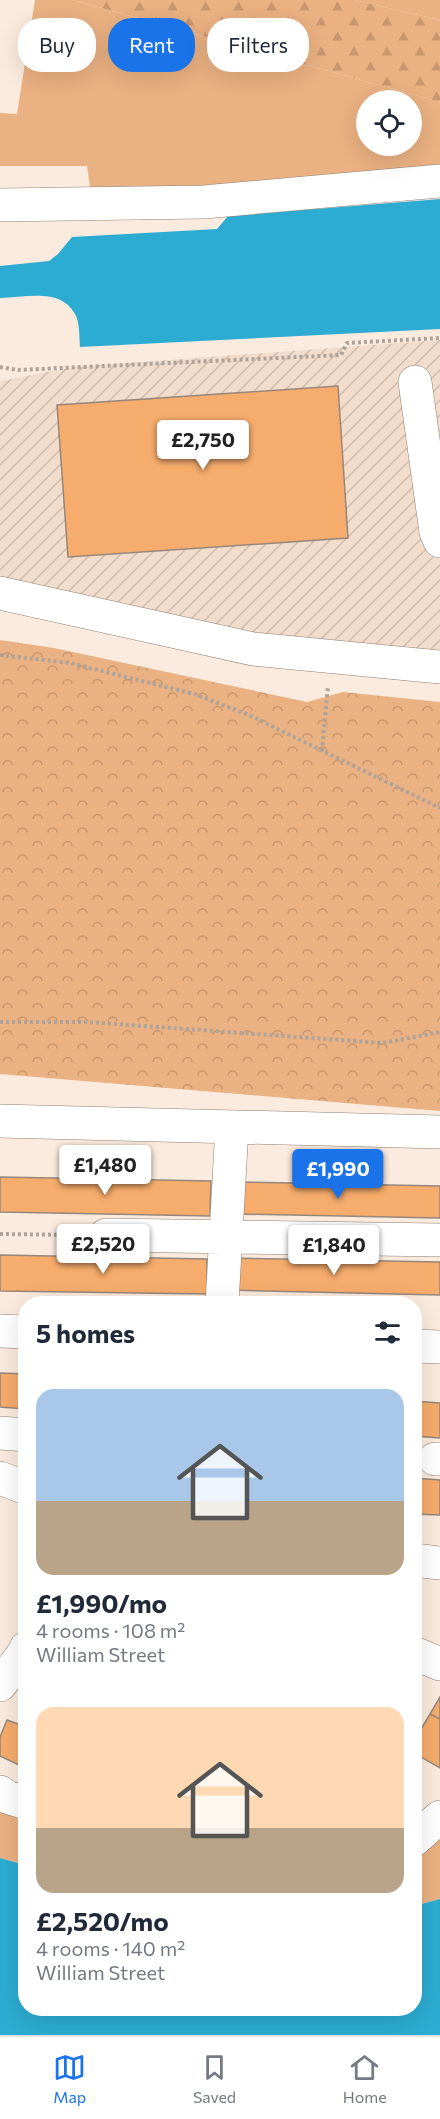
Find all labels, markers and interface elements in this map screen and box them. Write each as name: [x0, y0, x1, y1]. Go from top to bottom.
chip: Buy: [18, 18, 96, 72]
chip: Rent: [108, 18, 195, 72]
chip: Filters: [207, 18, 309, 72]
map controls: [356, 90, 422, 156]
button: locate: [356, 90, 422, 156]
pin: £2,750: [154, 420, 252, 471]
text: £2,750: [171, 427, 235, 451]
pin: £1,480: [56, 1145, 154, 1196]
pin: £1,990: [289, 1149, 387, 1200]
text: £1,480: [73, 1152, 137, 1176]
text: £1,990: [306, 1156, 370, 1180]
pin: £2,520: [54, 1224, 152, 1275]
pin: £1,840: [285, 1225, 383, 1276]
text: £2,520: [71, 1231, 135, 1255]
text: £1,840: [302, 1232, 366, 1256]
icon: filters: [371, 1316, 404, 1349]
text: 5 homes: [36, 1317, 135, 1348]
icon: home: [166, 1428, 274, 1536]
text: £1,990/mo: [36, 1587, 167, 1618]
text: 4 rooms · 108 m²: [36, 1618, 185, 1642]
text: William Street: [36, 1642, 165, 1666]
icon: home: [166, 1746, 274, 1854]
text: £2,520/mo: [36, 1905, 169, 1936]
text: 4 rooms · 140 m²: [36, 1936, 185, 1960]
text: William Street: [36, 1960, 165, 1984]
tab: Map: [53, 2051, 86, 2106]
tab: Saved: [193, 2051, 236, 2106]
tab: Home: [343, 2051, 387, 2106]

